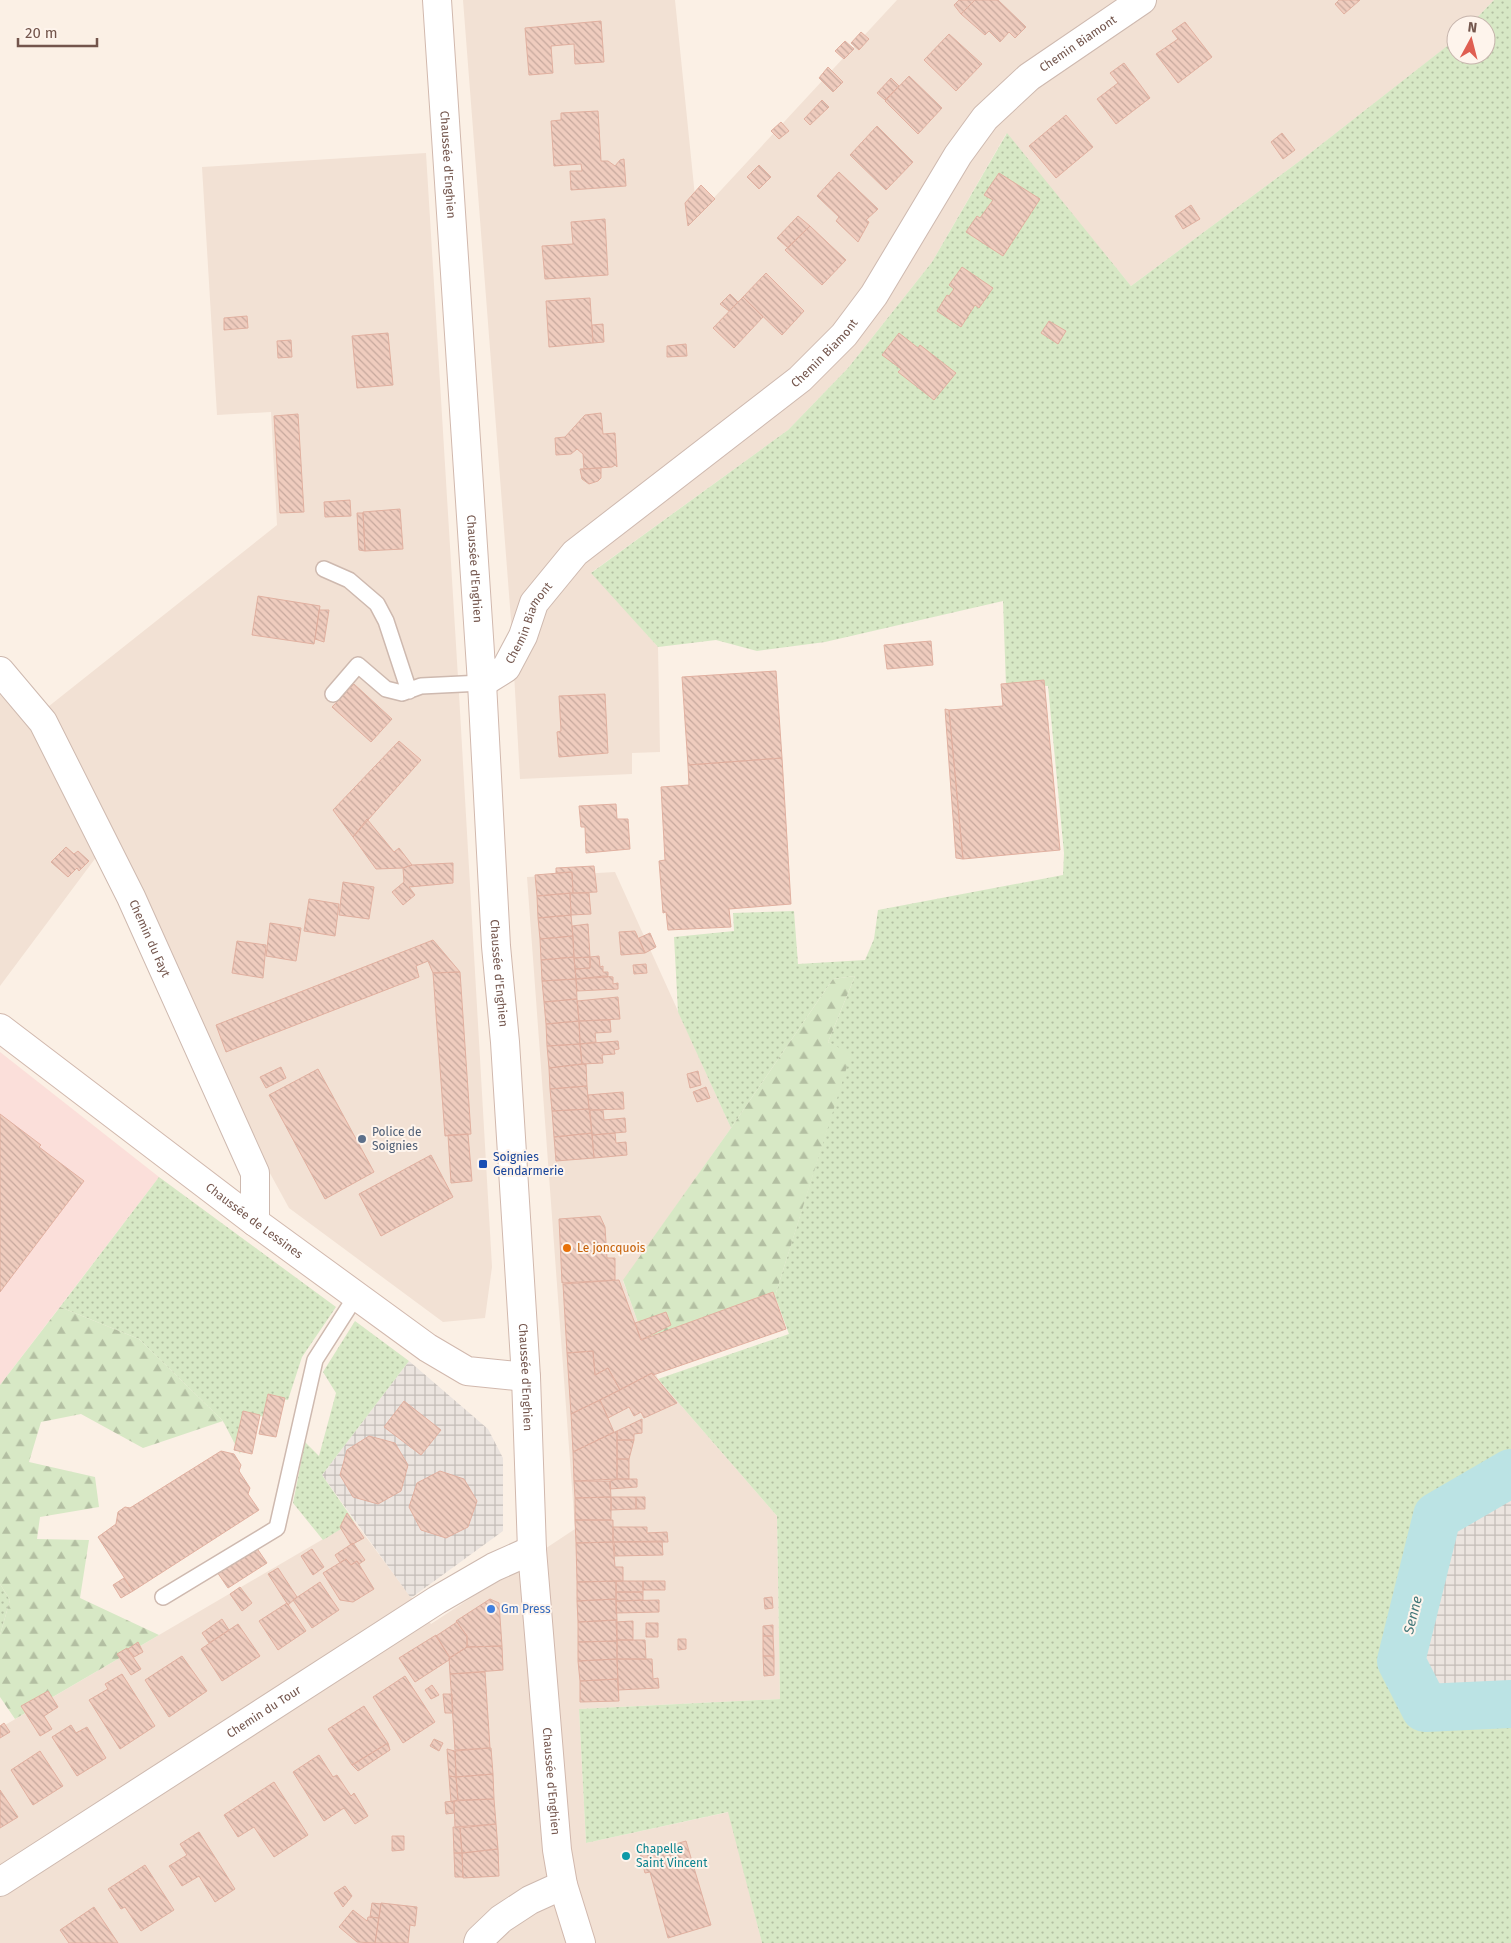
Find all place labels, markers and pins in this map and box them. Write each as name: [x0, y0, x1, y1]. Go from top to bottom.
place label: Police de Soignies: [372, 1125, 421, 1153]
marker: Police de Soignies: [356, 1133, 368, 1145]
place label: Soignies Gendarmerie: [493, 1150, 564, 1178]
marker: Soignies Gendarmerie: [477, 1158, 489, 1170]
place label: Le joncquois: [577, 1241, 646, 1255]
marker: Le joncquois: [561, 1242, 573, 1254]
place label: Gm Press: [501, 1602, 551, 1616]
marker: Gm Press: [485, 1603, 497, 1615]
place label: Chapelle Saint Vincent: [636, 1842, 708, 1870]
marker: Chapelle Saint Vincent: [620, 1850, 632, 1862]

